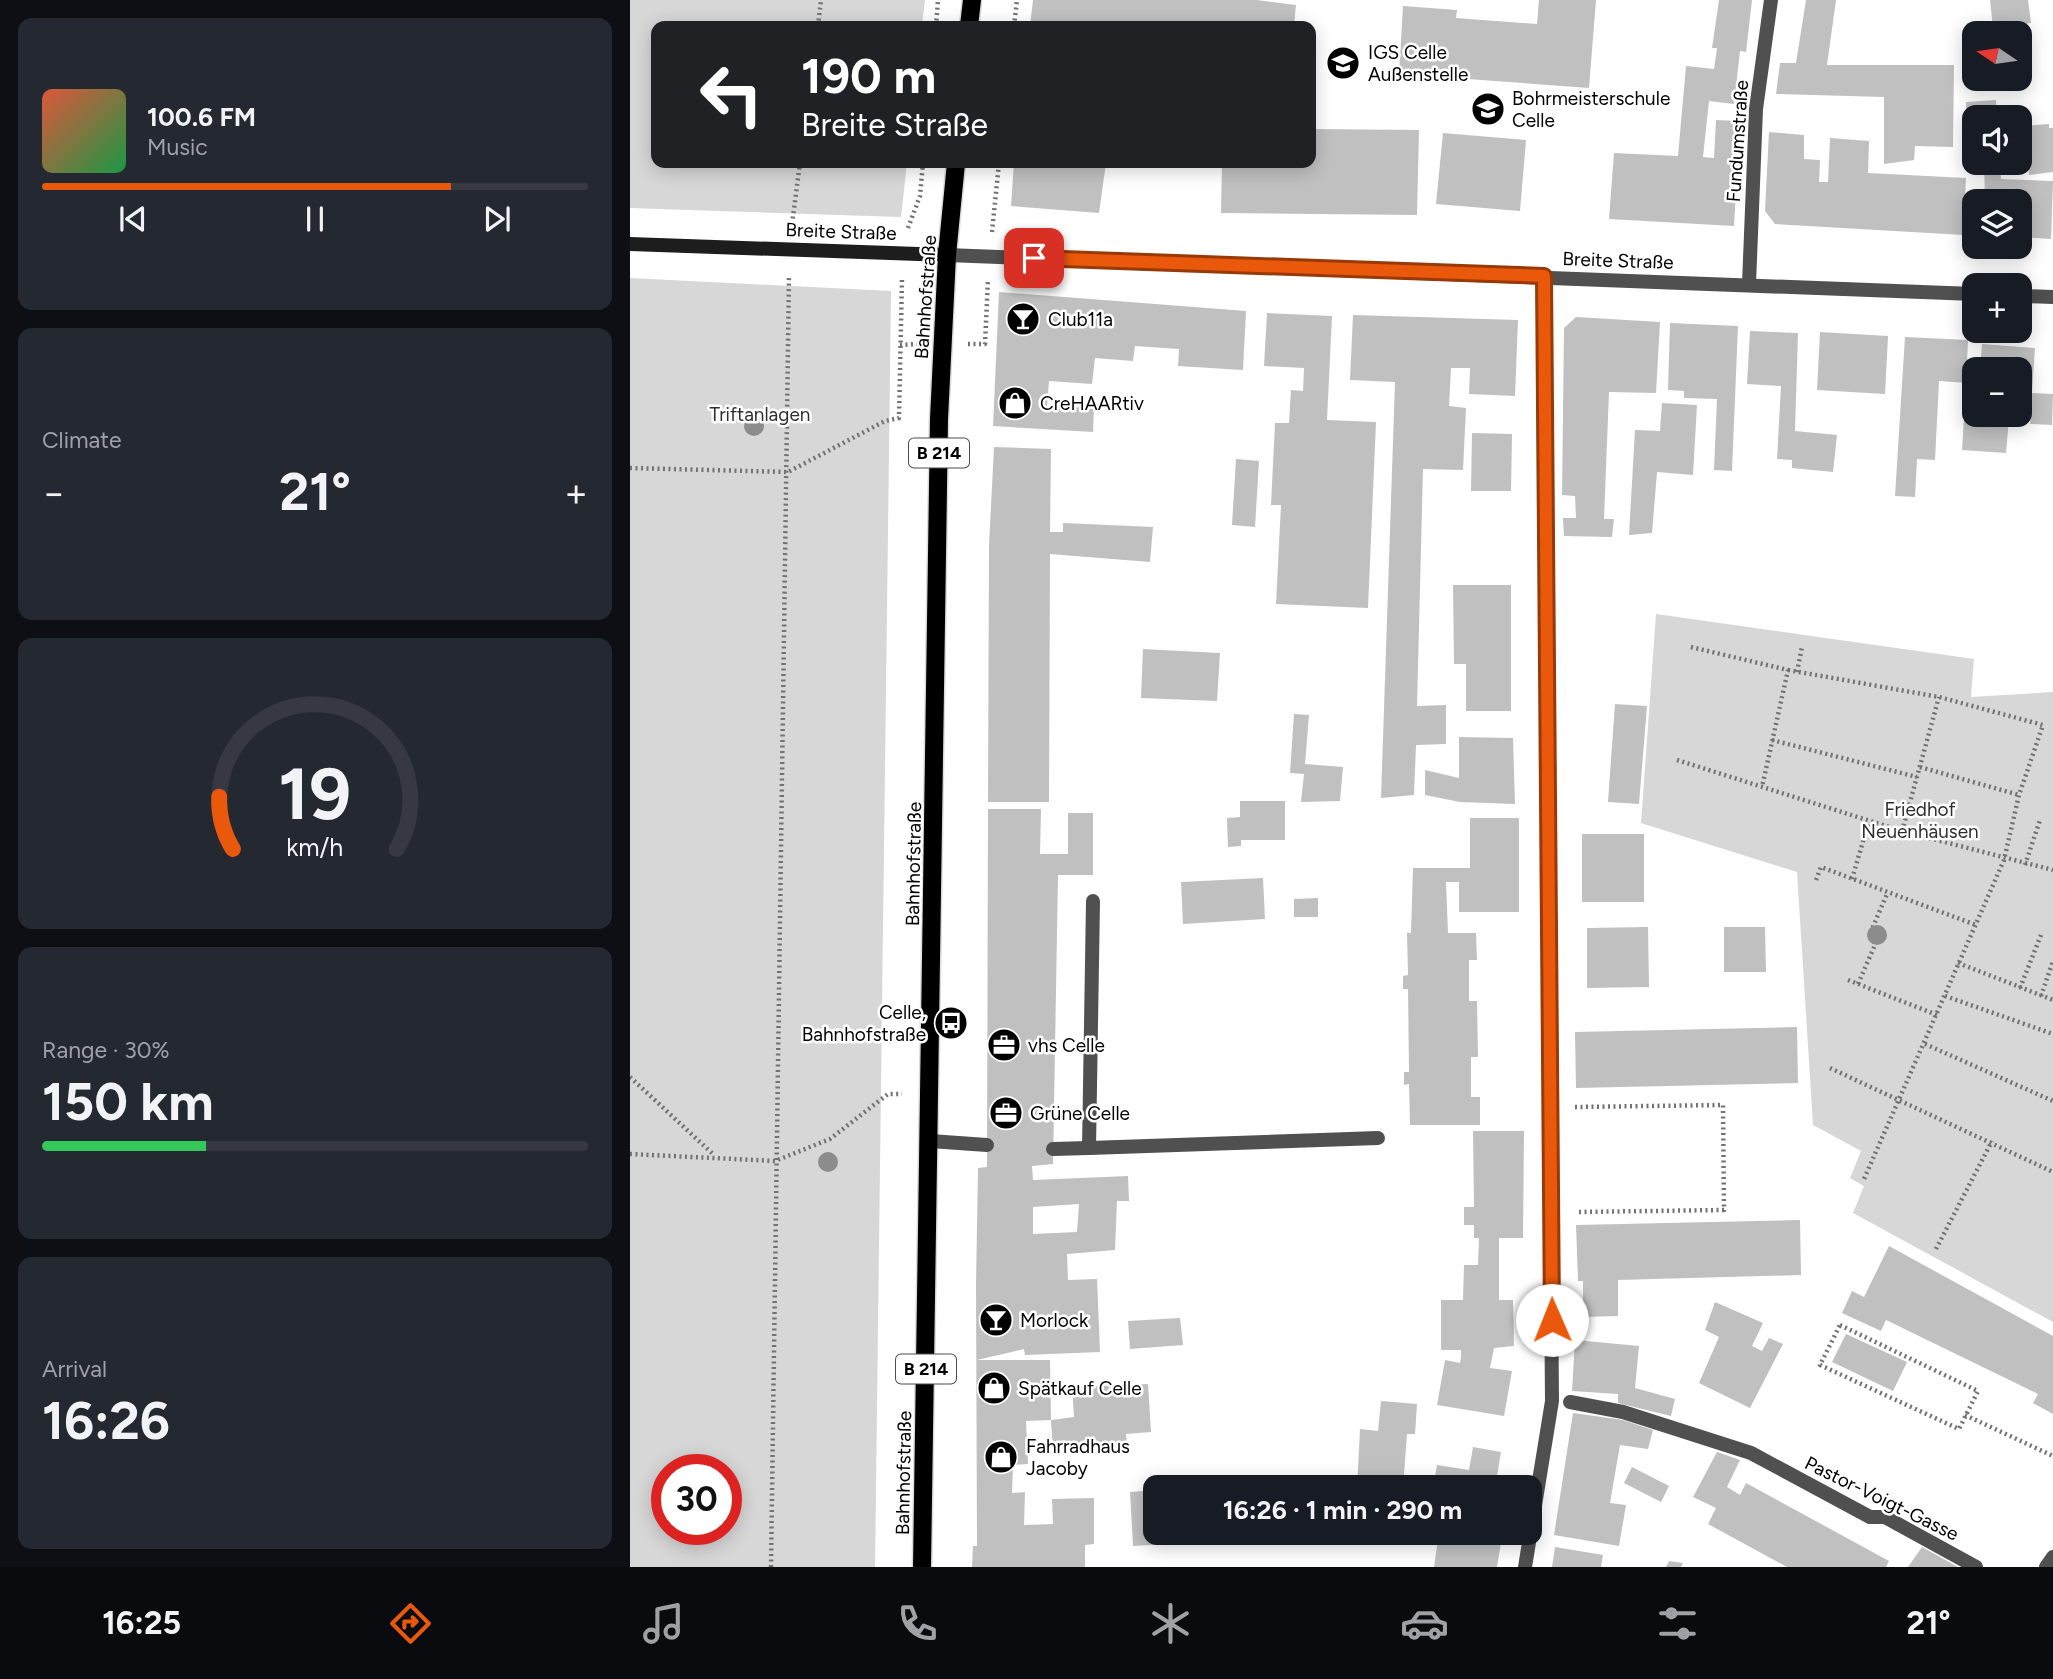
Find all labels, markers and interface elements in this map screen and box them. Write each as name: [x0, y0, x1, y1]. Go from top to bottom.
north arrow: [1962, 21, 2032, 91]
map controls: [1962, 21, 2032, 427]
place label: IGS Celle Außenstelle: [1368, 41, 1468, 86]
school or university icon: IGS Celle Außenstelle: [1324, 44, 1362, 82]
text: 190 m: [801, 46, 936, 105]
icon: left: [686, 49, 777, 140]
street label: Fundumstraße: [1722, 79, 1753, 203]
place label: Bohrmeisterschule Celle: [1512, 87, 1670, 132]
school or university icon: Bohrmeisterschule Celle: [1469, 90, 1507, 128]
text: 100.6 FM: [147, 101, 256, 133]
button: sound: [1962, 105, 2032, 175]
text: Breite Straße: [801, 106, 988, 144]
text: Music: [147, 133, 208, 161]
button: layers: [1962, 189, 2032, 259]
icon: previous: [114, 200, 152, 238]
icon: pause: [296, 200, 334, 238]
icon: next: [478, 200, 516, 238]
street label: Breite Straße: [785, 218, 897, 245]
pin: [1004, 228, 1064, 288]
street label: Bahnhofstraße: [910, 234, 941, 360]
icon: arrive: [1015, 239, 1053, 277]
street label: Breite Straße: [1562, 247, 1674, 274]
button: +: [1962, 273, 2032, 343]
bar icon: Club11a: [1004, 300, 1042, 338]
place label: Club11a: [1048, 308, 1113, 331]
button: −: [1962, 357, 2032, 427]
shop icon: CreHAARtiv: [996, 384, 1034, 422]
place label: CreHAARtiv: [1040, 392, 1144, 415]
park label: Triftanlagen: [710, 403, 810, 426]
text: Climate: [42, 426, 121, 454]
road number: B 214: [909, 438, 969, 467]
text: 21°: [279, 461, 351, 523]
text: −: [42, 470, 66, 516]
text: +: [564, 470, 588, 516]
text: 19: [279, 751, 351, 838]
park label: Friedhof Neuenhäusen: [1861, 798, 1979, 843]
street label: Bahnhofstraße: [901, 802, 926, 926]
text: km/h: [286, 832, 344, 862]
place label: Celle, Bahnhofstraße: [802, 1001, 926, 1046]
bus stop icon: Celle, Bahnhofstraße: [932, 1004, 970, 1042]
office icon: vhs Celle: [985, 1026, 1023, 1064]
place label: vhs Celle: [1028, 1034, 1105, 1057]
text: Range · 30%: [42, 1036, 170, 1064]
text: 150 km: [42, 1071, 214, 1133]
office icon: Grüne Celle: [987, 1094, 1025, 1132]
place label: Grüne Celle: [1030, 1102, 1130, 1125]
position arrow: [1515, 1283, 1589, 1357]
bar icon: Morlock: [977, 1301, 1015, 1339]
place label: Morlock: [1020, 1309, 1089, 1332]
road number: B 214: [896, 1354, 956, 1384]
text: Arrival: [42, 1355, 107, 1383]
shop icon: Spätkauf Celle: [975, 1369, 1013, 1407]
place label: Spätkauf Celle: [1018, 1377, 1142, 1400]
text: 16:26: [42, 1390, 170, 1452]
street label: Bahnhofstraße: [891, 1411, 916, 1535]
place label: Fahrradhaus Jacoby: [1026, 1435, 1130, 1480]
shop icon: Fahrradhaus Jacoby: [982, 1438, 1020, 1476]
street label: Pastor-Voigt-Gasse: [1801, 1451, 1962, 1546]
speed limit sign: 30: [651, 1454, 742, 1545]
text: 16:26 · 1 min · 290 m: [1223, 1494, 1462, 1526]
icon: directions: [386, 1599, 435, 1648]
icon: music: [639, 1599, 688, 1648]
icon: phone: [893, 1599, 942, 1648]
icon: climate: [1146, 1599, 1195, 1648]
icon: car: [1400, 1599, 1449, 1648]
icon: filters: [1653, 1599, 1702, 1648]
text: 16:25: [102, 1604, 181, 1642]
text: 21°: [1907, 1604, 1951, 1642]

